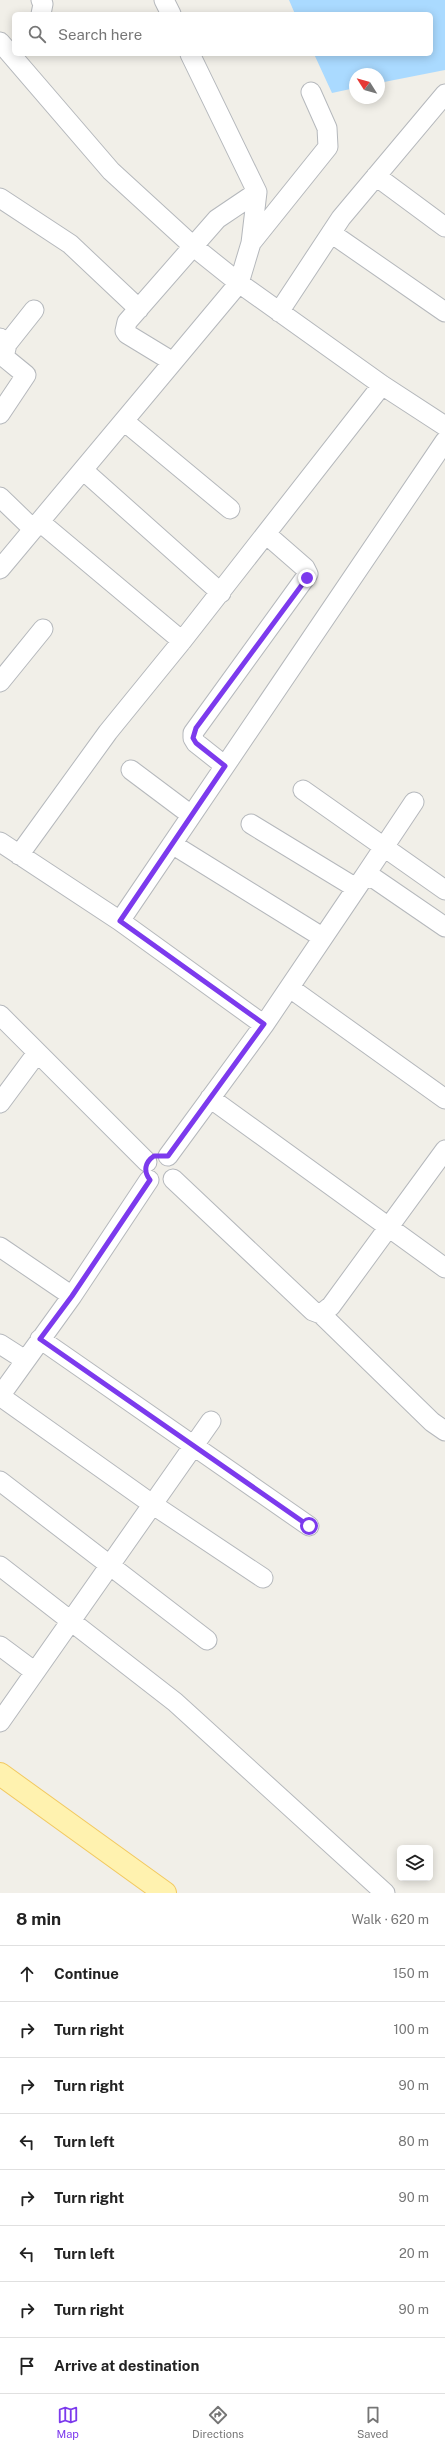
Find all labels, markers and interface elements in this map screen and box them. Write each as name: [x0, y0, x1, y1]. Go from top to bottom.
search box: [12, 12, 433, 56]
icon: search: [26, 23, 48, 45]
text: Search here: [58, 26, 142, 43]
north arrow: [349, 68, 385, 104]
route end: [298, 569, 316, 587]
route start: [300, 1517, 318, 1535]
map controls: [397, 1845, 433, 1881]
button: layers: [397, 1845, 433, 1881]
text: 8 min: [16, 1909, 61, 1929]
text: Walk · 620 m: [351, 1912, 429, 1927]
icon: ahead: [16, 1963, 38, 1985]
text: Continue: [54, 1965, 119, 1982]
text: 150 m: [393, 1966, 429, 1981]
icon: right: [16, 2019, 38, 2041]
text: Turn right: [54, 2021, 124, 2038]
text: 100 m: [393, 2022, 429, 2037]
icon: right: [16, 2075, 38, 2097]
text: Turn right: [54, 2077, 124, 2094]
text: 90 m: [399, 2078, 429, 2093]
icon: left: [16, 2131, 38, 2153]
text: Turn left: [54, 2133, 115, 2150]
text: 80 m: [398, 2134, 429, 2149]
icon: right: [16, 2187, 38, 2209]
text: Turn right: [54, 2189, 124, 2206]
text: 90 m: [399, 2190, 429, 2205]
icon: left: [16, 2243, 38, 2265]
text: Turn left: [54, 2245, 115, 2262]
text: 20 m: [399, 2246, 429, 2261]
icon: right: [16, 2299, 38, 2321]
text: Turn right: [54, 2301, 124, 2318]
text: 90 m: [399, 2302, 429, 2317]
icon: arrive: [16, 2355, 38, 2377]
text: Arrive at destination: [54, 2357, 199, 2374]
tab: Map: [57, 2404, 79, 2440]
tab: Directions: [192, 2404, 244, 2440]
tab: Saved: [357, 2404, 388, 2440]

